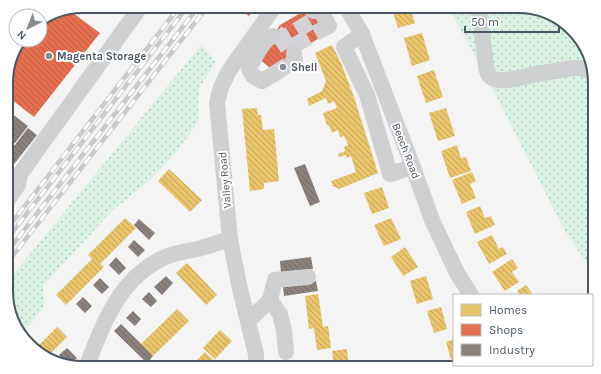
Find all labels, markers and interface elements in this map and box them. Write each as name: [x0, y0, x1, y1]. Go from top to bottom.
north arrow: [8, 8, 48, 48]
scale bar: [465, 8, 559, 34]
text: 50 m: [471, 15, 499, 29]
text: N: [14, 28, 29, 43]
place label: Magenta Storage: [57, 50, 146, 63]
marker: Magenta Storage: [44, 51, 54, 61]
place label: Shell: [291, 61, 317, 74]
marker: Shell: [278, 62, 288, 72]
street label: Beech Road: [389, 121, 423, 181]
street label: Valley Road: [216, 151, 234, 209]
legend: [453, 294, 593, 366]
text: Homes: [489, 303, 527, 317]
text: Shops: [489, 323, 523, 337]
text: Industry: [489, 343, 535, 357]

